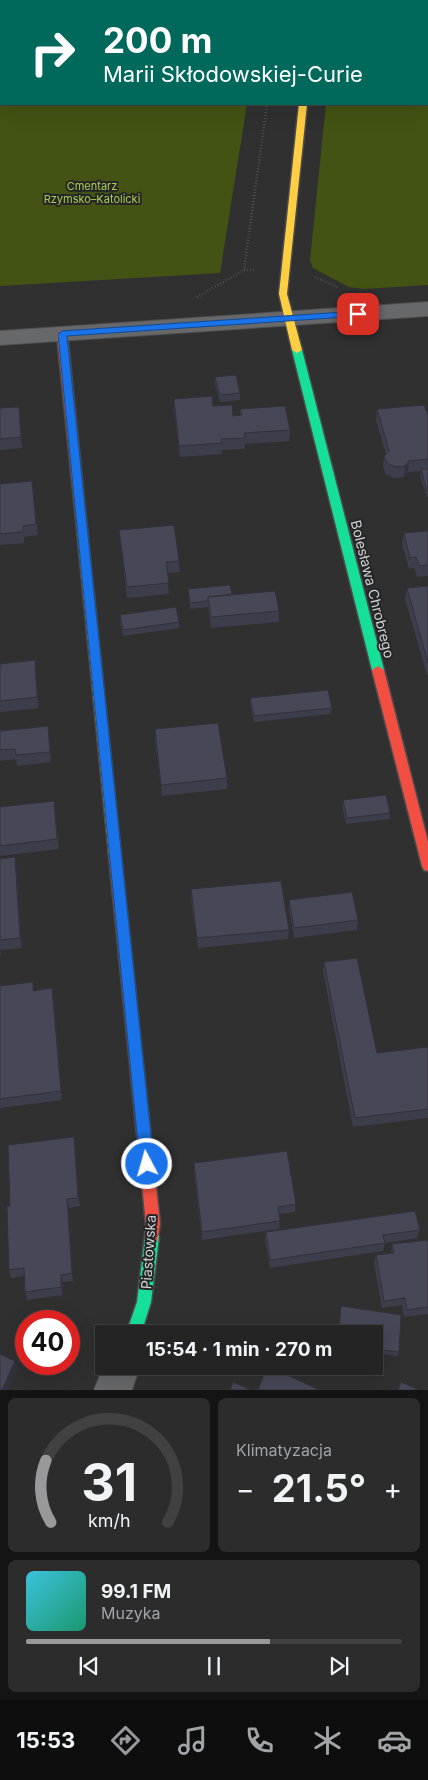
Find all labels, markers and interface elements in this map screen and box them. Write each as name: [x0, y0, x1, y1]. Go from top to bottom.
text: 200 m: [103, 19, 212, 61]
icon: right: [20, 20, 85, 85]
text: Marii Skłodowskiej-Curie: [103, 61, 363, 87]
park label: Cmentarz Rzymsko–Katolicki: [44, 179, 140, 206]
pin: [337, 293, 379, 335]
icon: arrive: [344, 300, 372, 328]
street label: Bolesława Chrobrego: [348, 518, 398, 660]
position arrow: [120, 1137, 172, 1189]
street label: Piastowska: [137, 1214, 159, 1290]
speed limit sign: 40: [15, 1310, 80, 1375]
text: 15:54 · 1 min · 270 m: [146, 1338, 332, 1361]
text: Klimatyzacja: [236, 1440, 332, 1460]
text: 31: [81, 1451, 137, 1514]
text: 21.5°: [272, 1465, 366, 1511]
text: −: [236, 1472, 255, 1506]
text: +: [383, 1472, 402, 1506]
text: km/h: [88, 1510, 130, 1531]
text: 99.1 FM: [101, 1580, 171, 1603]
text: Muzyka: [101, 1603, 161, 1623]
icon: previous: [75, 1652, 103, 1680]
icon: pause: [200, 1652, 228, 1680]
icon: next: [325, 1652, 353, 1680]
icon: directions: [108, 1723, 143, 1758]
icon: music: [175, 1723, 210, 1758]
icon: phone: [242, 1723, 277, 1758]
icon: climate: [310, 1723, 345, 1758]
icon: car: [377, 1723, 412, 1758]
text: 15:53: [16, 1727, 75, 1753]

